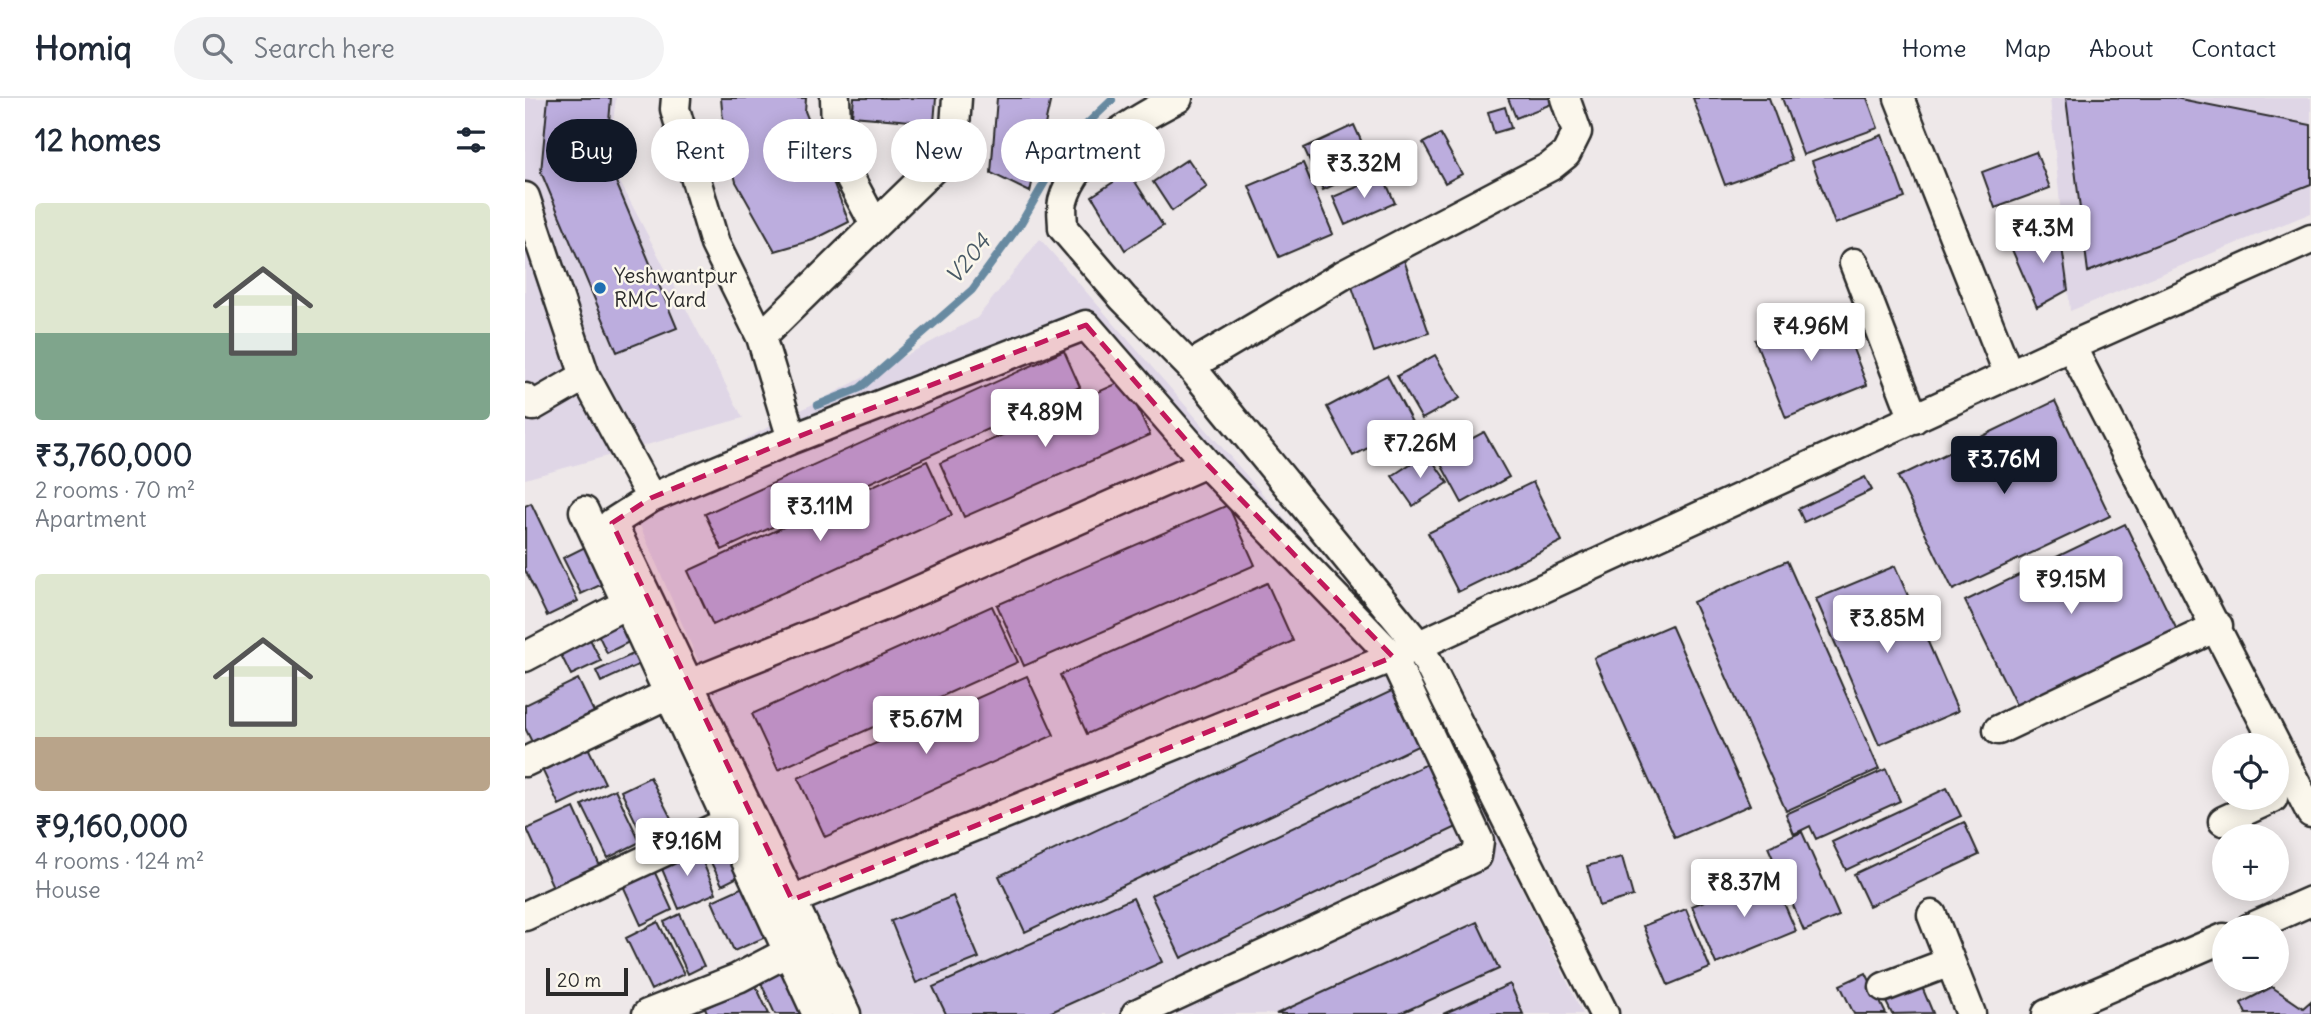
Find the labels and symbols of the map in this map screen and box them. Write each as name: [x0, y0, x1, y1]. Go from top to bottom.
pin: ₹3.32M: [1307, 140, 1421, 200]
pin: ₹4.3M: [1994, 206, 2092, 265]
water label: V204: [939, 227, 997, 289]
place label: Yeshwantpur RMC Yard: [614, 262, 738, 313]
marker: Yeshwantpur RMC Yard: [592, 280, 608, 296]
pin: ₹4.96M: [1754, 303, 1868, 363]
pin: ₹4.89M: [988, 390, 1102, 449]
pin: ₹7.26M: [1363, 420, 1477, 480]
pin: ₹3.76M: [1947, 436, 2061, 496]
pin: ₹3.11M: [763, 484, 877, 543]
pin: ₹9.15M: [2014, 556, 2128, 616]
pin: ₹3.85M: [1830, 596, 1944, 655]
pin: ₹5.67M: [869, 696, 983, 756]
pin: ₹9.16M: [630, 818, 744, 878]
pin: ₹8.37M: [1687, 860, 1801, 919]
scale bar: [546, 965, 628, 997]

